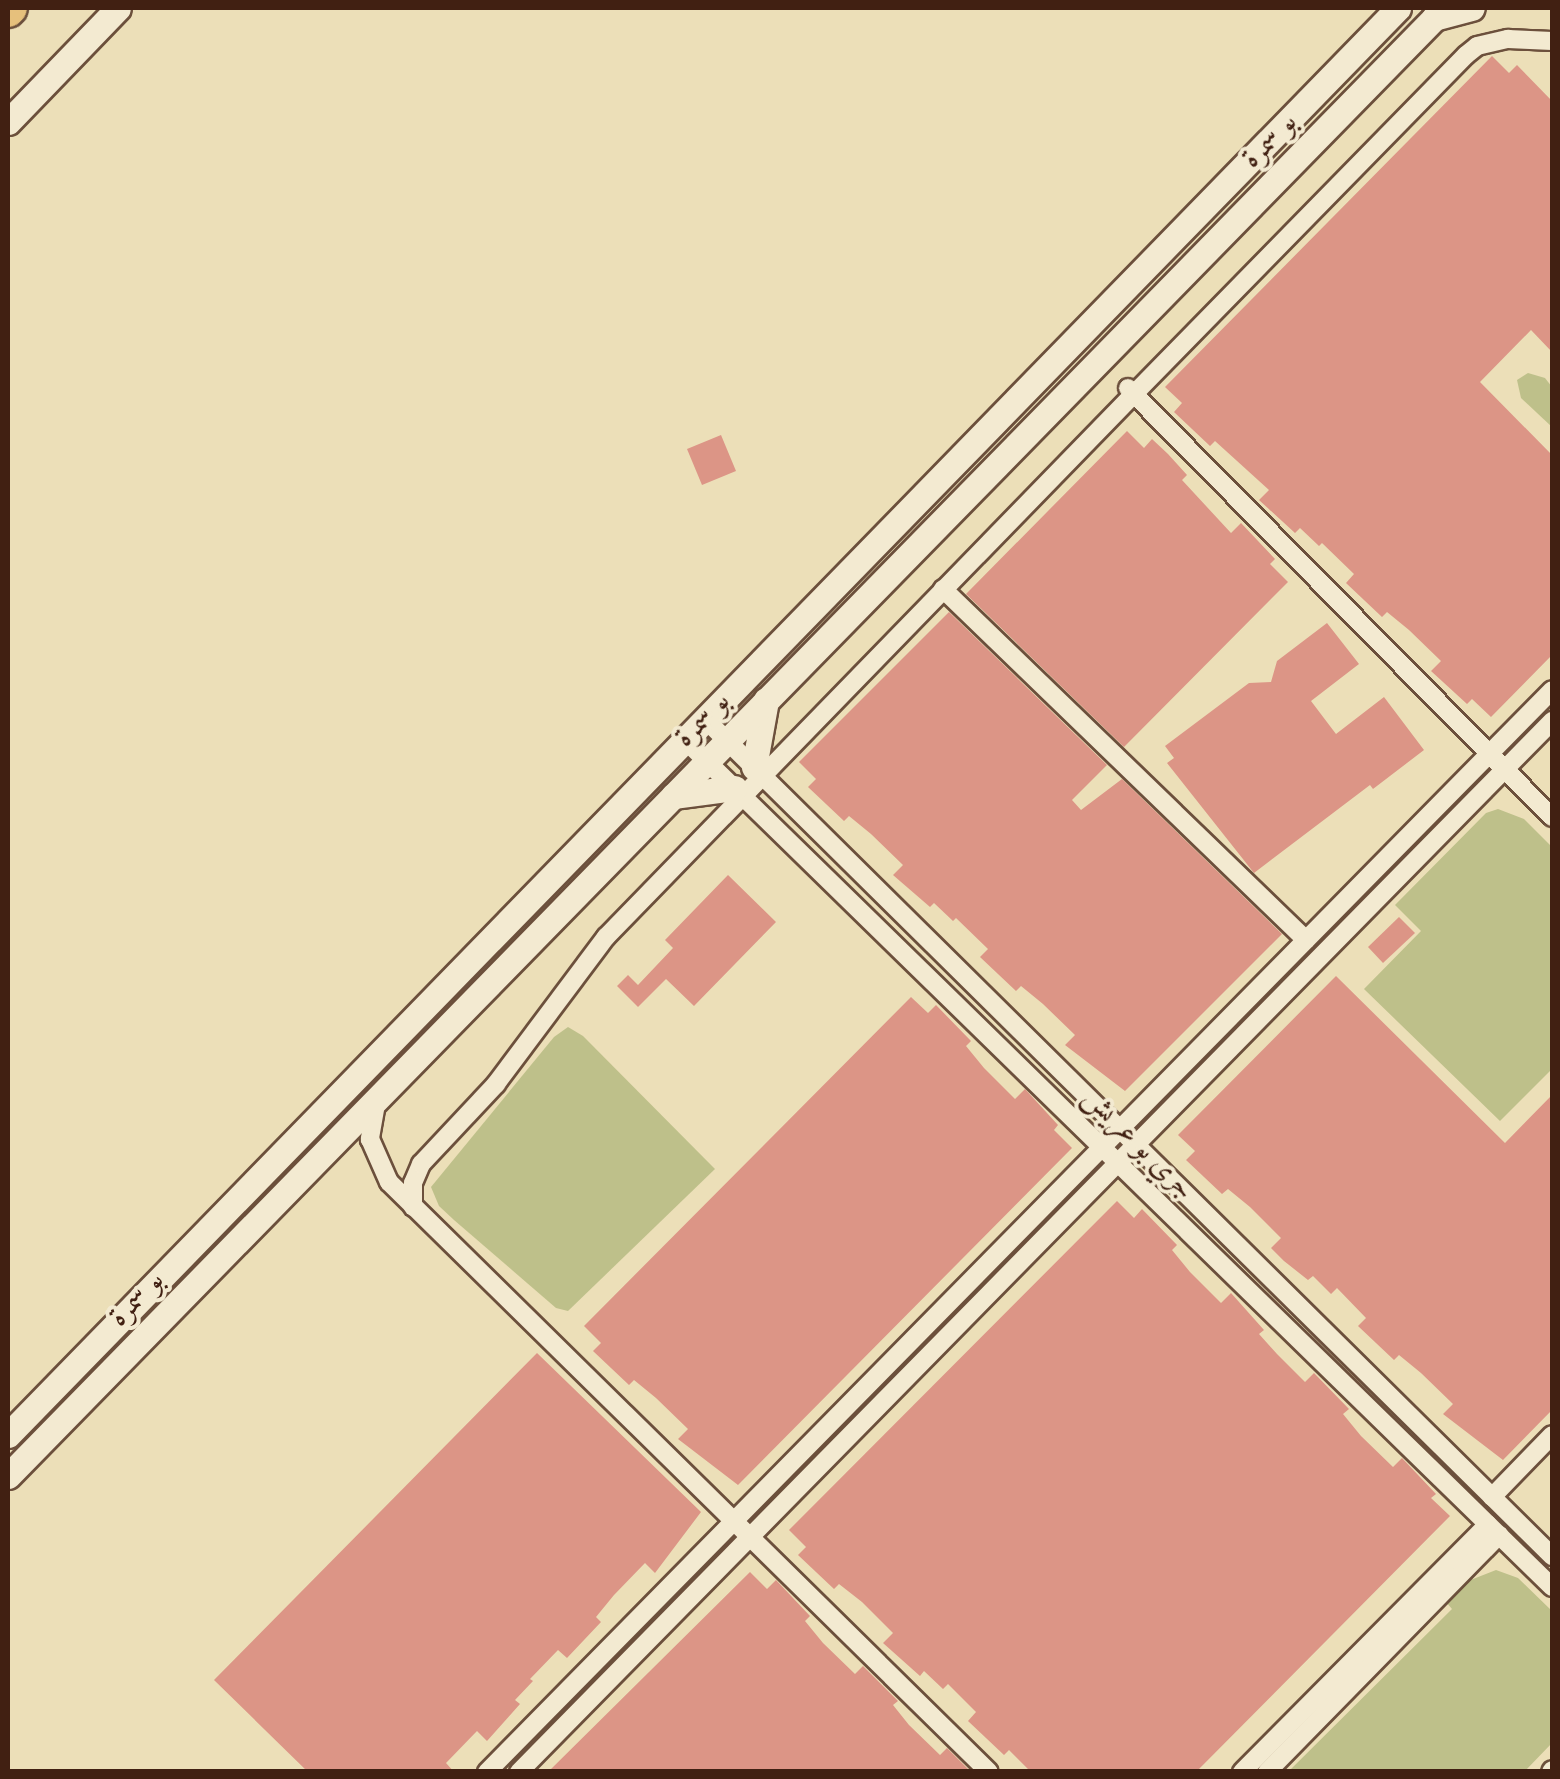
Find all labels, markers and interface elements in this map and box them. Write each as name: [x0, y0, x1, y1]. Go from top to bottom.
street label: بو سمرة: [1234, 104, 1304, 176]
street label: بو سمرة: [667, 683, 737, 755]
street label: جري بو عريش: [1075, 1079, 1203, 1207]
street label: بو سمرة: [101, 1262, 171, 1334]

